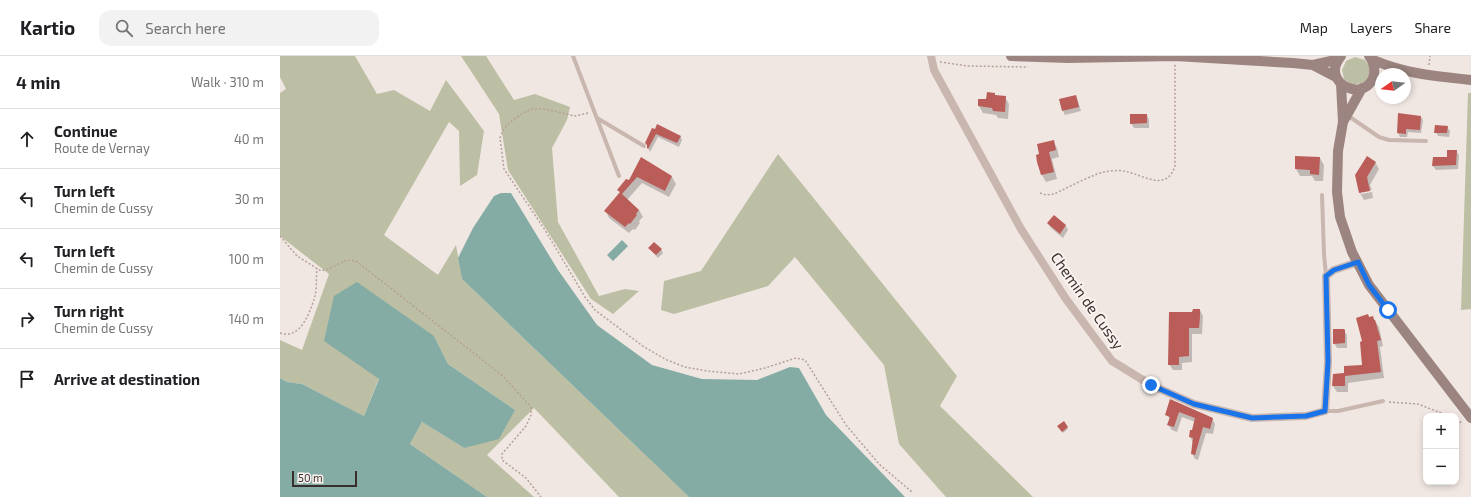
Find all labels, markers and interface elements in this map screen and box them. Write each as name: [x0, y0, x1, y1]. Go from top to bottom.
search box: [99, 10, 379, 46]
text: Kartio: [20, 16, 75, 39]
icon: search: [113, 17, 135, 39]
text: Search here: [145, 19, 226, 37]
text: Map: [1300, 19, 1328, 36]
text: Layers: [1350, 19, 1392, 36]
text: Share: [1414, 19, 1451, 36]
north arrow: [1375, 68, 1411, 104]
text: 4 min: [16, 72, 60, 92]
text: Walk · 310 m: [191, 74, 264, 90]
text: Continue: [54, 122, 117, 140]
icon: ahead: [16, 128, 38, 150]
text: 40 m: [234, 131, 264, 147]
text: Route de Vernay: [54, 140, 150, 156]
text: Turn left: [54, 182, 115, 200]
icon: left: [16, 188, 38, 210]
text: 30 m: [235, 191, 264, 207]
text: Chemin de Cussy: [54, 200, 153, 216]
text: Turn left: [54, 242, 115, 260]
icon: left: [16, 248, 38, 270]
street label: Chemin de Cussy: [1048, 248, 1128, 353]
text: 100 m: [229, 251, 264, 267]
text: Chemin de Cussy: [54, 260, 153, 276]
route start: [1379, 301, 1397, 319]
text: Turn right: [54, 302, 124, 320]
icon: right: [16, 308, 38, 330]
text: 140 m: [229, 311, 264, 327]
text: Chemin de Cussy: [54, 320, 153, 336]
icon: arrive: [16, 368, 38, 390]
text: Arrive at destination: [54, 370, 200, 388]
route end: [1142, 376, 1160, 394]
map controls: [1423, 413, 1459, 485]
button: +: [1423, 413, 1459, 449]
button: −: [1423, 449, 1459, 485]
scale bar: [292, 469, 357, 488]
text: 50 m: [298, 471, 323, 484]

